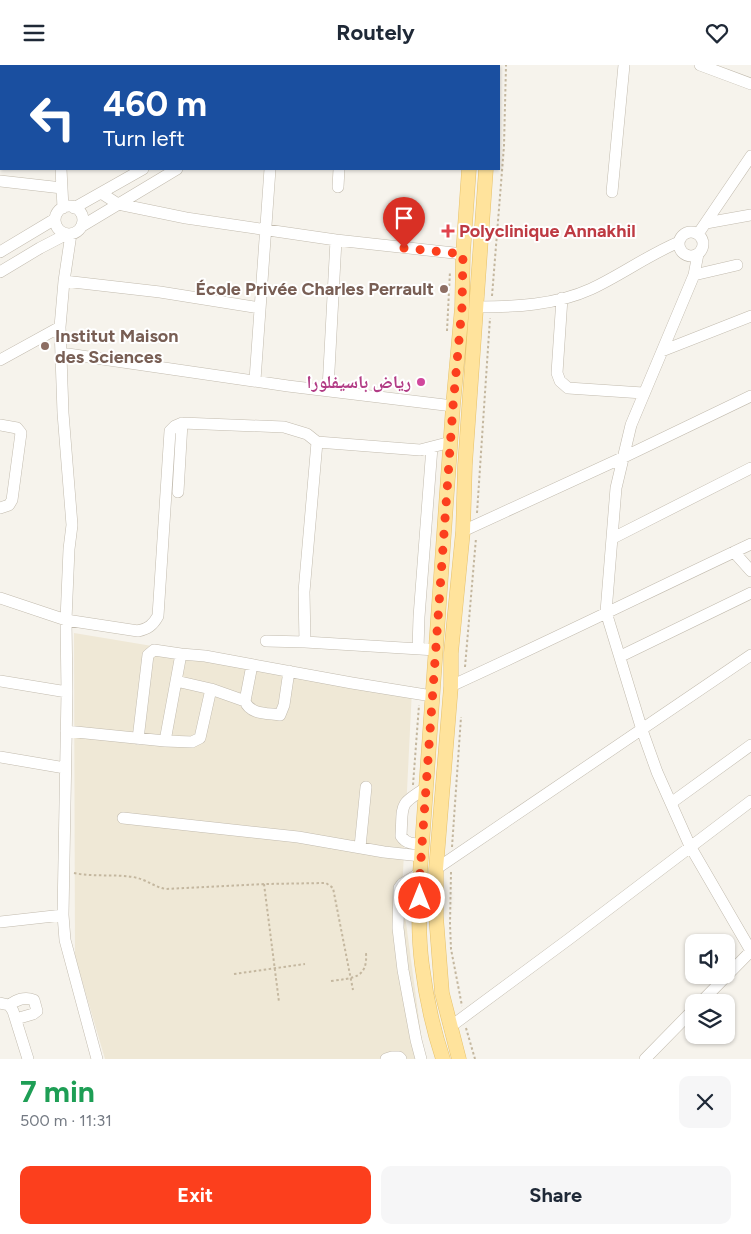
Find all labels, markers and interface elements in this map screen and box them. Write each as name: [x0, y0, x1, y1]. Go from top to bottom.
icon: menu: [20, 19, 48, 47]
text: Routely: [336, 19, 415, 46]
icon: heart: [703, 19, 731, 47]
text: 460 m: [103, 83, 207, 125]
icon: left: [20, 85, 85, 150]
text: Turn left: [103, 125, 185, 152]
pin: [383, 197, 425, 248]
icon: arrive: [390, 204, 418, 232]
place label: Polyclinique Annakhil: [459, 220, 636, 242]
marker: Polyclinique Annakhil: [441, 224, 455, 238]
place label: École Privée Charles Perrault: [196, 278, 434, 300]
marker: École Privée Charles Perrault: [438, 283, 450, 295]
place label: Institut Maison des Sciences: [55, 325, 179, 368]
marker: Institut Maison des Sciences: [39, 340, 51, 352]
place label: رياض باسيفلورا: [306, 371, 411, 393]
marker: رياض باسيفلورا: [415, 376, 427, 388]
position arrow: [393, 871, 445, 923]
map controls: [685, 934, 735, 1044]
button: sound: [685, 934, 735, 984]
button: layers: [685, 994, 735, 1044]
text: 7 min: [20, 1073, 95, 1110]
button: close: [679, 1076, 731, 1128]
text: 500 m · 11:31: [20, 1111, 112, 1130]
button: Exit: [20, 1166, 371, 1224]
button: Share: [381, 1166, 731, 1224]

